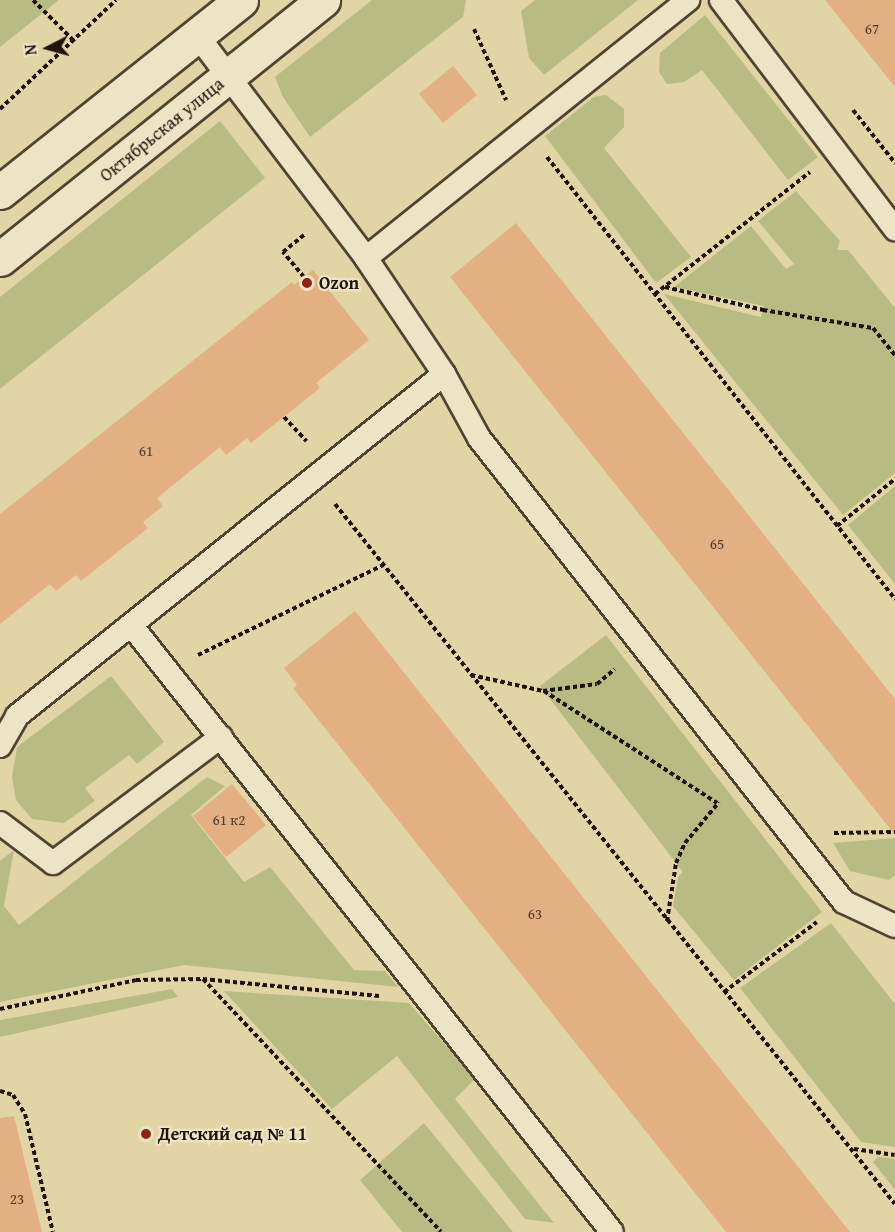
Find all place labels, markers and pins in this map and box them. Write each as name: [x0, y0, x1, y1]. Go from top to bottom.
place label: Ozon: [319, 272, 359, 294]
marker: Ozon: [300, 276, 314, 290]
place label: Детский сад № 11: [158, 1123, 307, 1145]
marker: Детский сад № 11: [139, 1127, 153, 1141]

